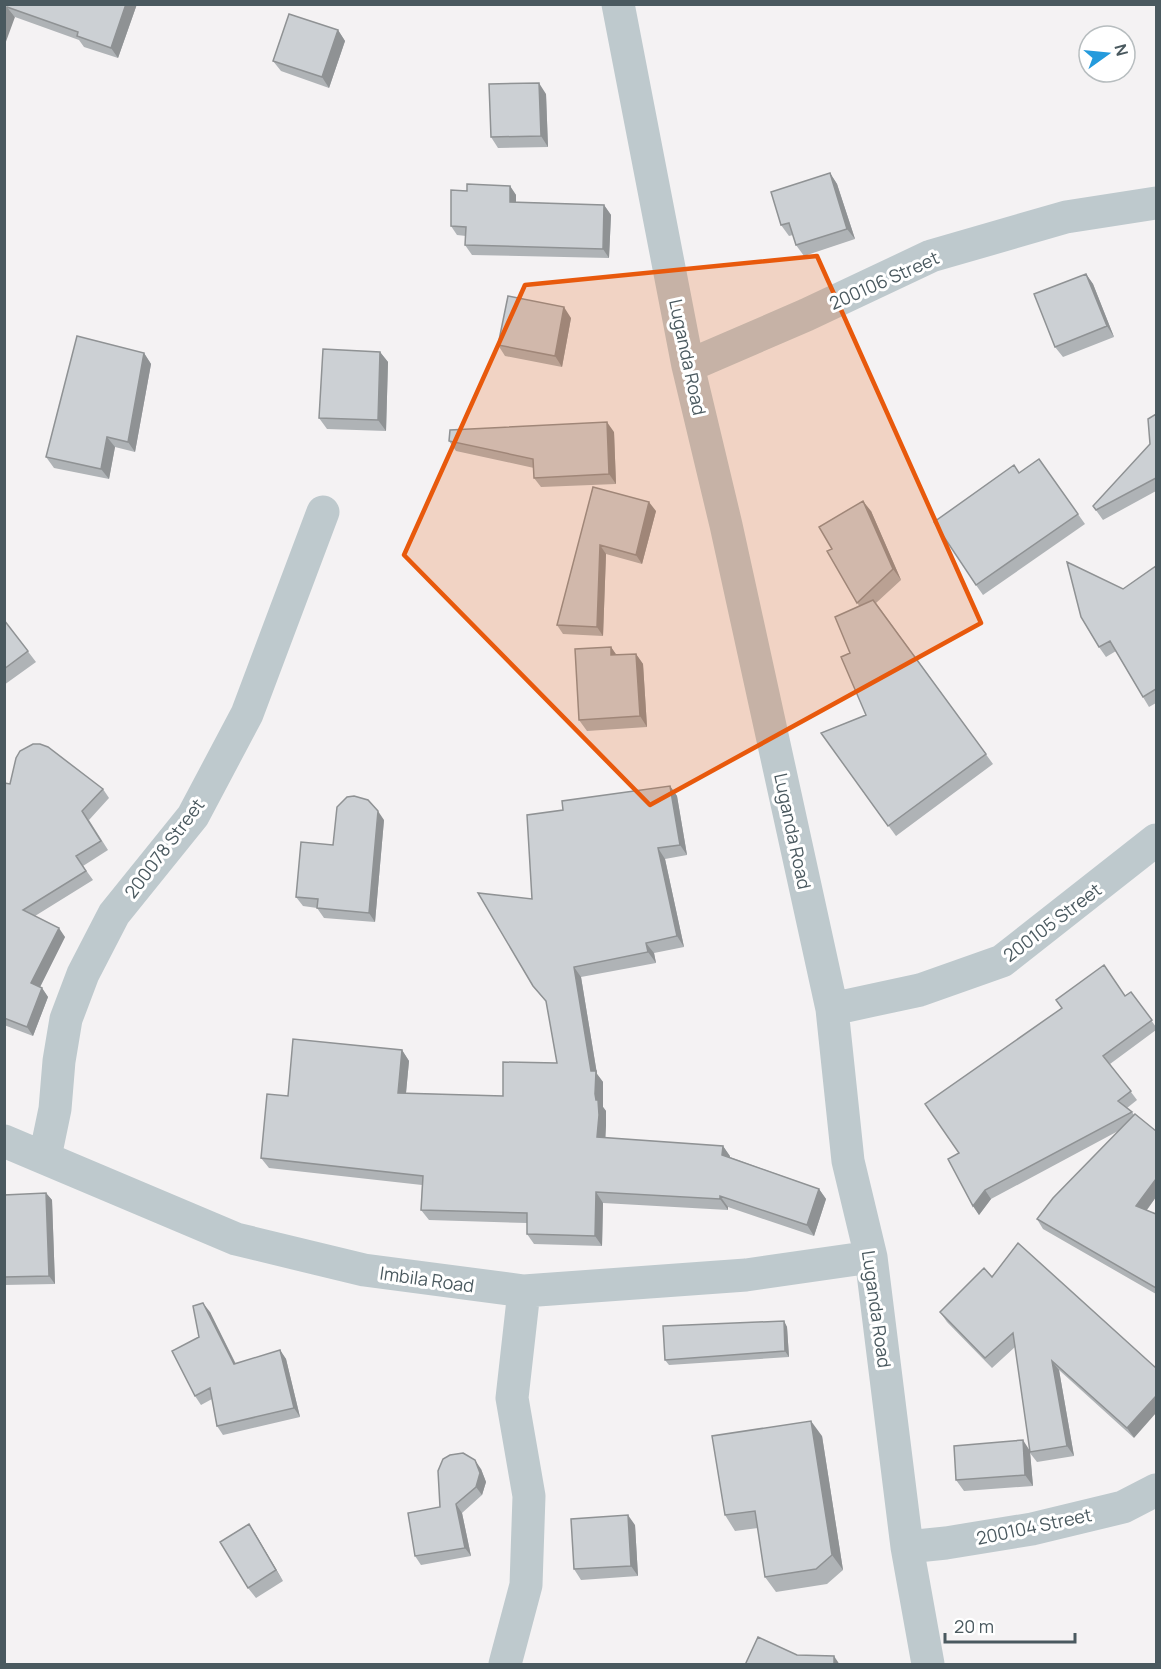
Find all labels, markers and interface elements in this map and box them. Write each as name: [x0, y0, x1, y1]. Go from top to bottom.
north arrow: [1077, 24, 1137, 84]
text: N: [1109, 42, 1134, 59]
street label: 200106 Street: [825, 245, 943, 315]
street label: Luganda Road: [664, 297, 712, 417]
street label: Luganda Road: [769, 771, 817, 891]
street label: 200078 Street: [119, 793, 209, 903]
street label: 200105 Street: [998, 877, 1106, 967]
street label: Luganda Road: [857, 1249, 897, 1369]
street label: Imbila Road: [378, 1261, 476, 1297]
street label: 200104 Street: [974, 1502, 1094, 1550]
scale bar: [945, 1606, 1076, 1644]
text: 20 m: [954, 1614, 994, 1638]

